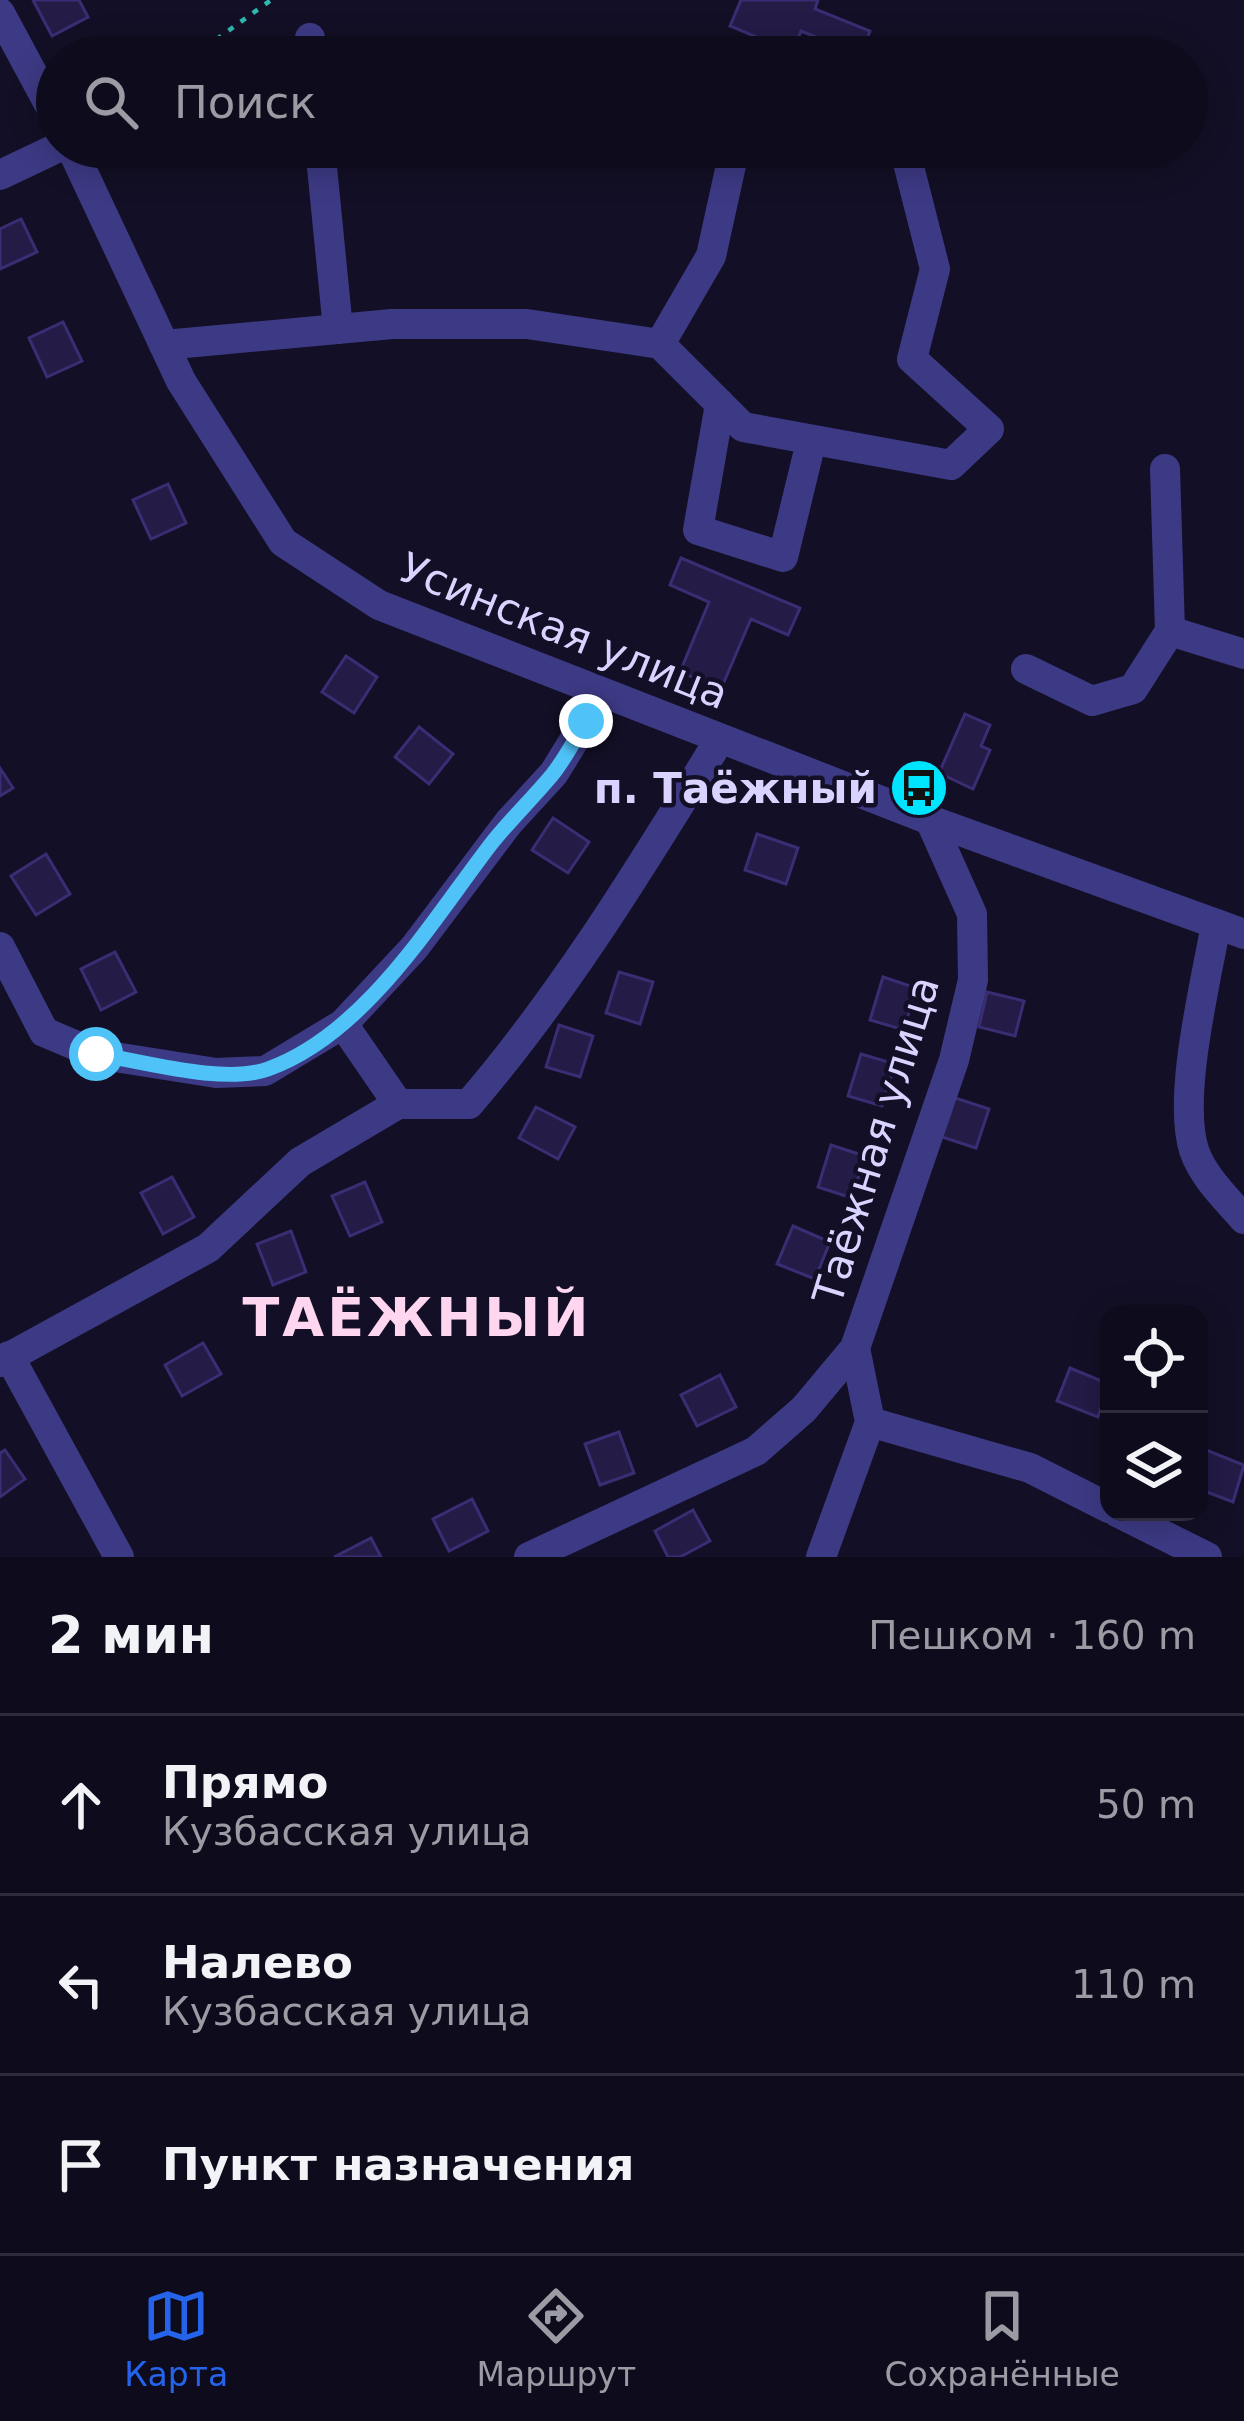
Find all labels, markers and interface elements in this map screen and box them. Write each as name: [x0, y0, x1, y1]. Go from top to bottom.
search box: [36, 36, 1208, 168]
icon: search: [78, 69, 144, 135]
text: Поиск: [174, 76, 317, 129]
street label: Усинская улица: [393, 543, 735, 719]
route end: [559, 694, 613, 748]
bus stop icon: п. Таёжный: [888, 757, 950, 819]
place label: п. Таёжный: [594, 764, 877, 813]
street label: Таёжная улица: [803, 970, 949, 1311]
route start: [69, 1027, 123, 1081]
district label: ТАЁЖНЫЙ: [243, 1286, 591, 1349]
map controls: [1100, 1305, 1208, 1521]
button: locate: [1100, 1305, 1208, 1413]
button: layers: [1100, 1413, 1208, 1521]
text: 2 мин: [48, 1606, 214, 1665]
text: Пешком · 160 m: [868, 1613, 1196, 1658]
text: Прямо: [162, 1756, 328, 1809]
icon: ahead: [48, 1772, 114, 1838]
text: 50 m: [1096, 1782, 1196, 1827]
text: Кузбасская улица: [162, 1809, 531, 1854]
text: Налево: [162, 1936, 353, 1989]
icon: left: [48, 1952, 114, 2018]
text: 110 m: [1071, 1962, 1196, 2007]
text: Кузбасская улица: [162, 1989, 531, 2034]
icon: arrive: [48, 2132, 114, 2198]
text: Пункт назначения: [162, 2138, 634, 2191]
tab: Карта: [124, 2283, 228, 2394]
tab: Маршрут: [477, 2283, 636, 2394]
tab: Сохранённые: [884, 2283, 1120, 2394]

